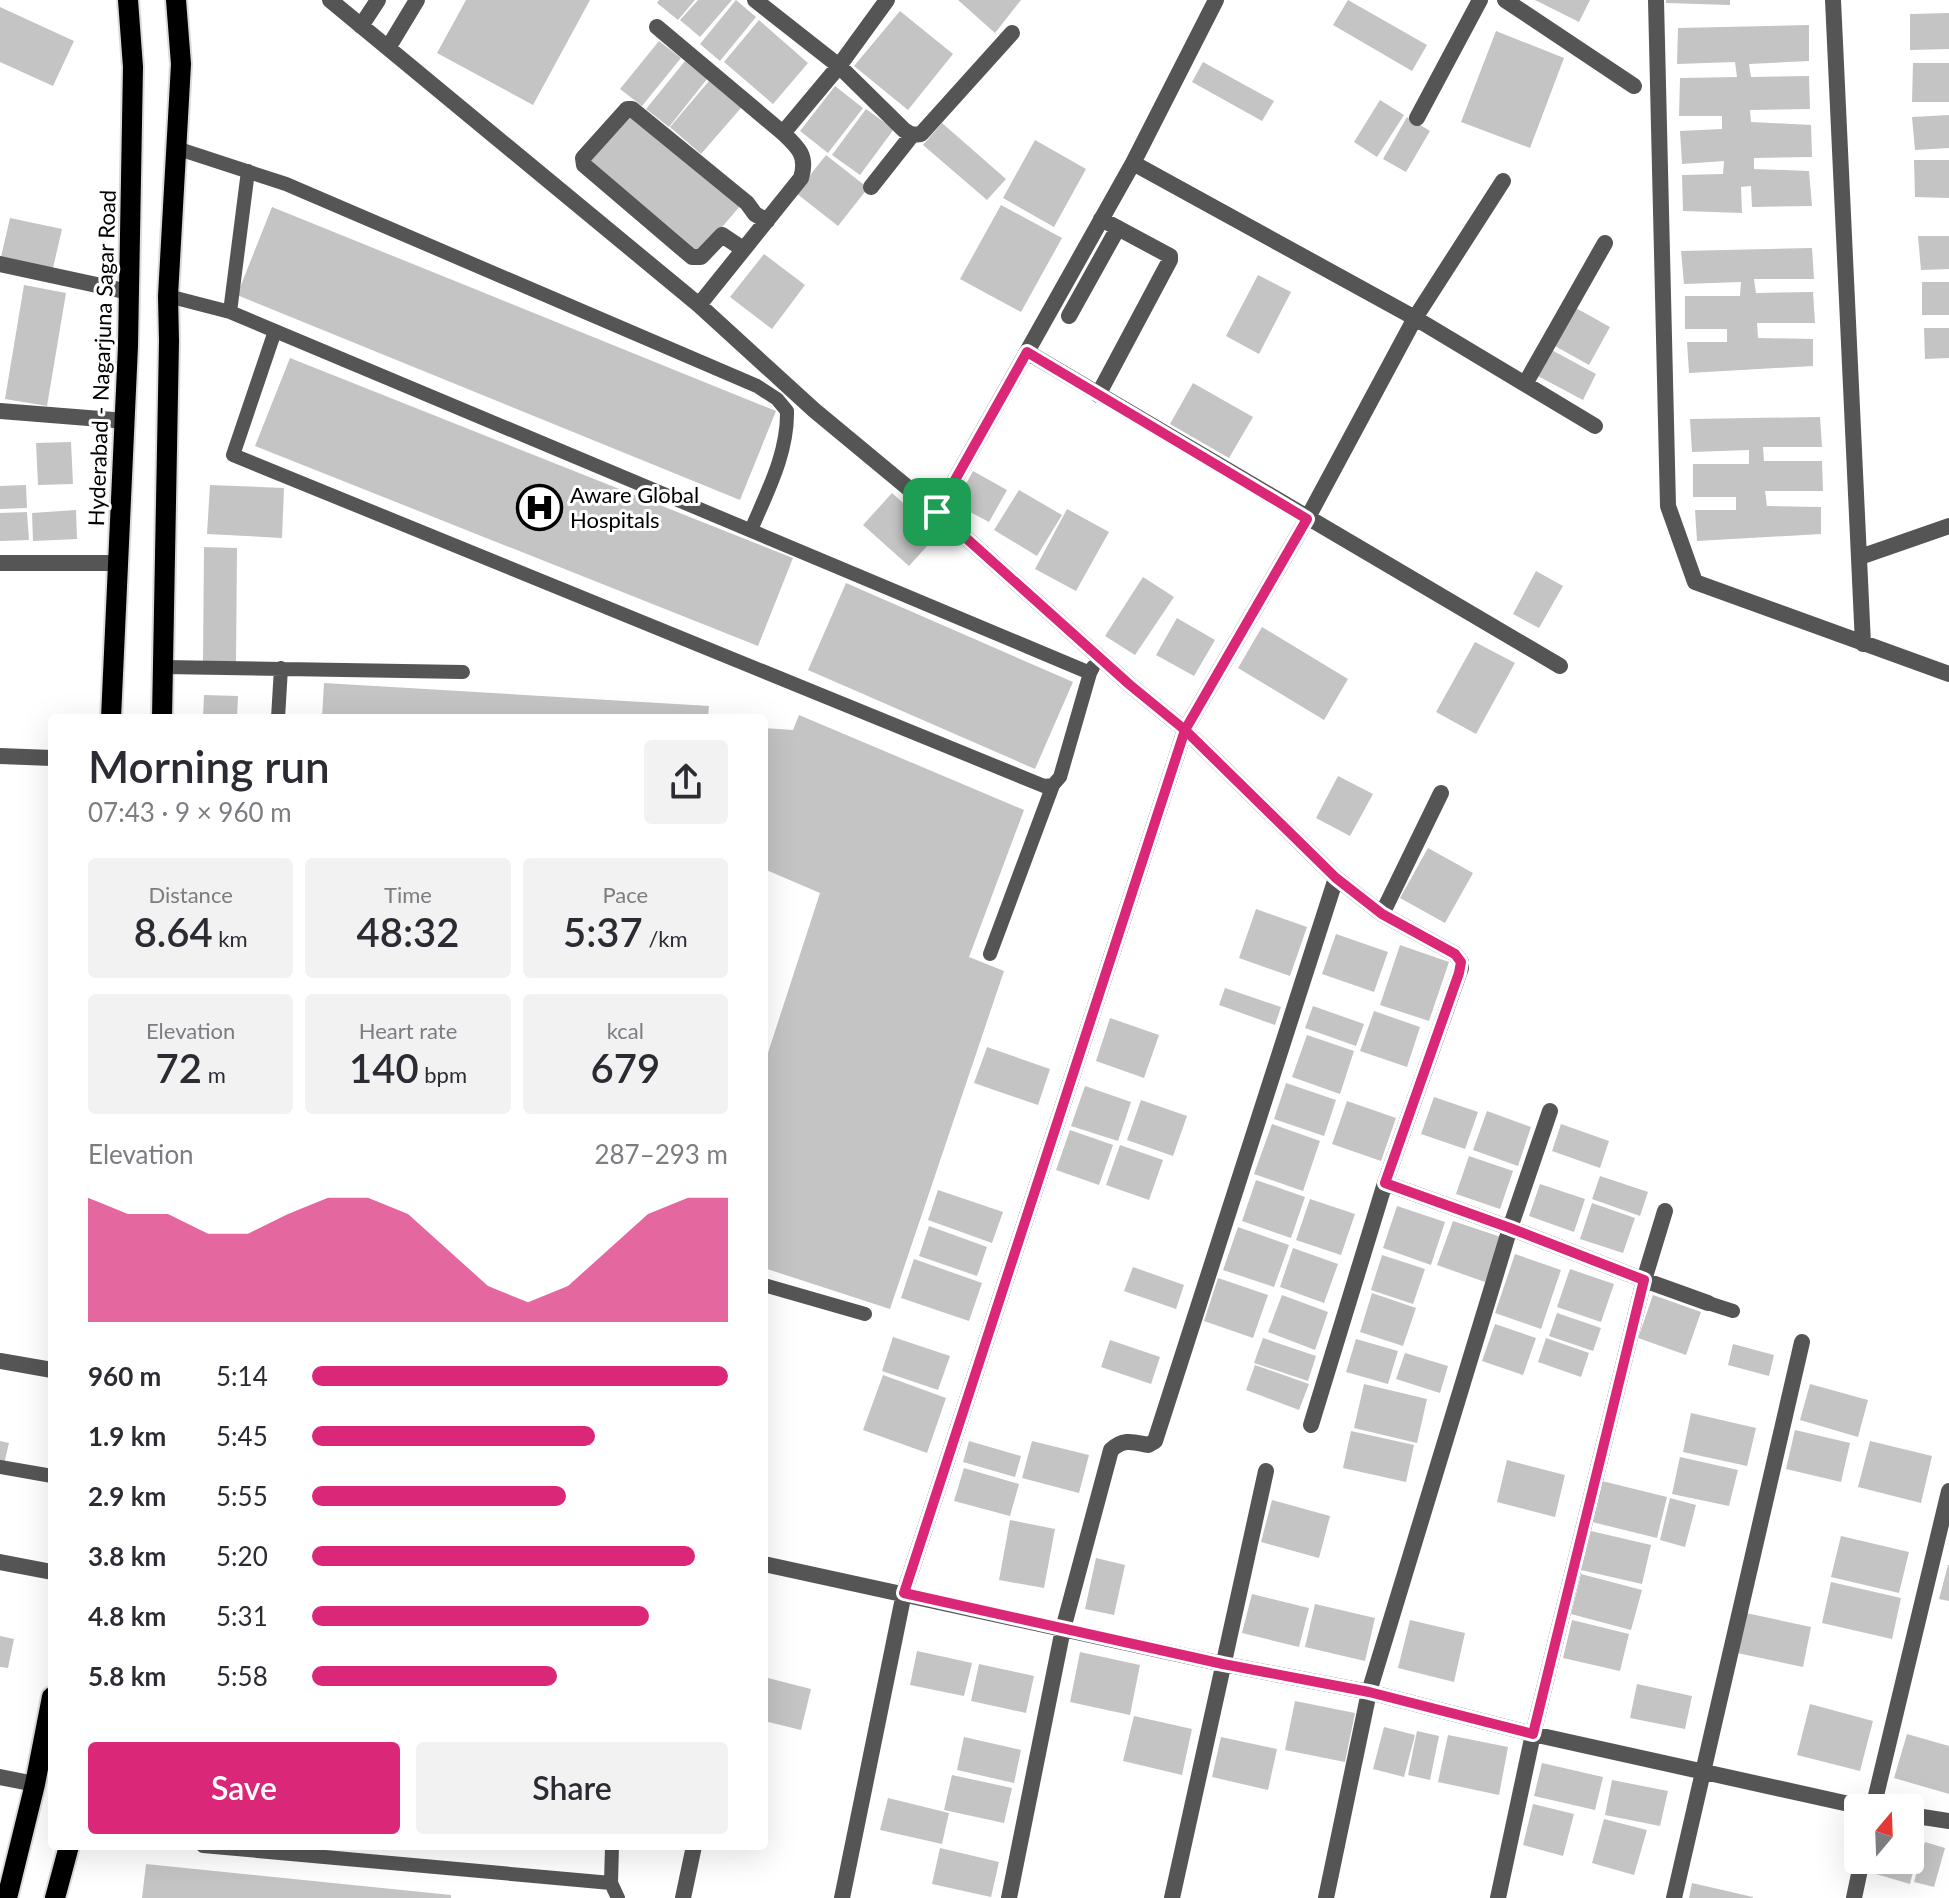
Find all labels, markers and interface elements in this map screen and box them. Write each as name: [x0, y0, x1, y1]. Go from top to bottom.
street label: Hyderabad - Nagarjuna Sagar Road: [82, 189, 121, 527]
pin: [903, 478, 971, 546]
place label: Aware Global Hospitals: [570, 481, 699, 533]
hospital icon: Aware Global Hospitals: [515, 484, 563, 532]
icon: arrive: [915, 490, 959, 534]
text: Morning run: [88, 740, 330, 792]
button: share: [644, 740, 728, 824]
text: 07:43 · 9 × 960 m: [88, 796, 292, 828]
text: Distance: [148, 881, 233, 908]
text: Time: [384, 881, 432, 908]
text: Pace: [602, 881, 648, 908]
text: 8.64: [134, 908, 213, 956]
text: 48:32: [357, 908, 459, 956]
text: 5:37: [563, 908, 643, 956]
text: km: [213, 925, 248, 952]
text: /km: [643, 925, 688, 952]
text: Elevation: [146, 1017, 235, 1044]
text: Heart rate: [359, 1017, 457, 1044]
text: kcal: [607, 1017, 644, 1044]
text: 72: [156, 1044, 202, 1092]
text: 140: [349, 1044, 419, 1092]
text: 679: [591, 1044, 660, 1092]
text: m: [202, 1061, 226, 1088]
text: bpm: [419, 1061, 467, 1088]
text: Elevation: [88, 1138, 194, 1170]
text: 287–293 m: [594, 1138, 728, 1170]
text: 960 m: [88, 1360, 161, 1392]
text: 5:14: [216, 1360, 268, 1392]
text: 1.9 km: [88, 1420, 166, 1452]
text: 5:45: [216, 1420, 268, 1452]
text: 2.9 km: [88, 1480, 166, 1512]
text: 5:55: [216, 1480, 268, 1512]
text: 3.8 km: [88, 1540, 166, 1572]
text: 5:20: [216, 1540, 268, 1572]
text: 4.8 km: [88, 1600, 166, 1632]
text: 5:31: [216, 1600, 268, 1632]
text: 5.8 km: [88, 1660, 166, 1692]
text: 5:58: [216, 1660, 268, 1692]
button: Save: [88, 1742, 400, 1834]
button: Share: [416, 1742, 728, 1834]
north arrow: [1844, 1794, 1924, 1874]
map controls: [1844, 1794, 1924, 1874]

